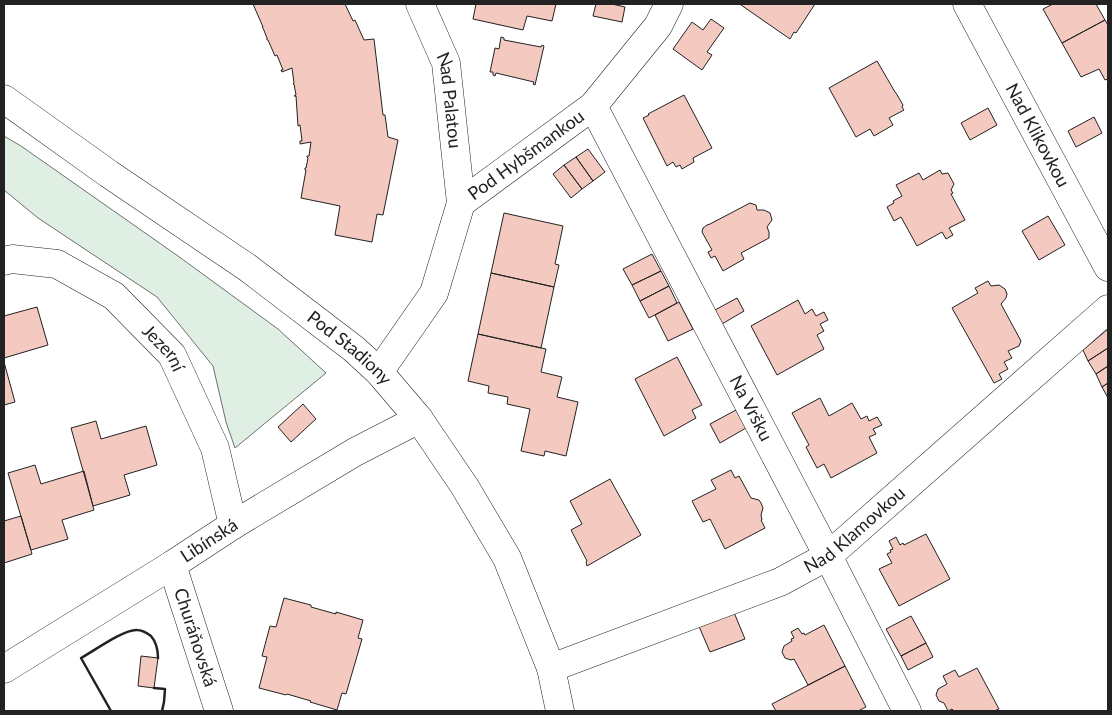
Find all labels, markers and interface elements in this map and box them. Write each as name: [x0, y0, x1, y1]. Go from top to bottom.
street label: Nad Palatou: [433, 48, 467, 149]
street label: Nad Klikovkou: [1002, 79, 1075, 190]
street label: Pod Hybšmankou: [463, 104, 588, 204]
street label: Pod Stadiony: [303, 305, 397, 389]
street label: Jezerní: [138, 319, 190, 375]
street label: Na Vršku: [726, 371, 778, 444]
street label: Nad Klamovkou: [800, 481, 909, 577]
street label: Libínská: [176, 513, 241, 567]
street label: Churáňovská: [170, 585, 222, 689]

